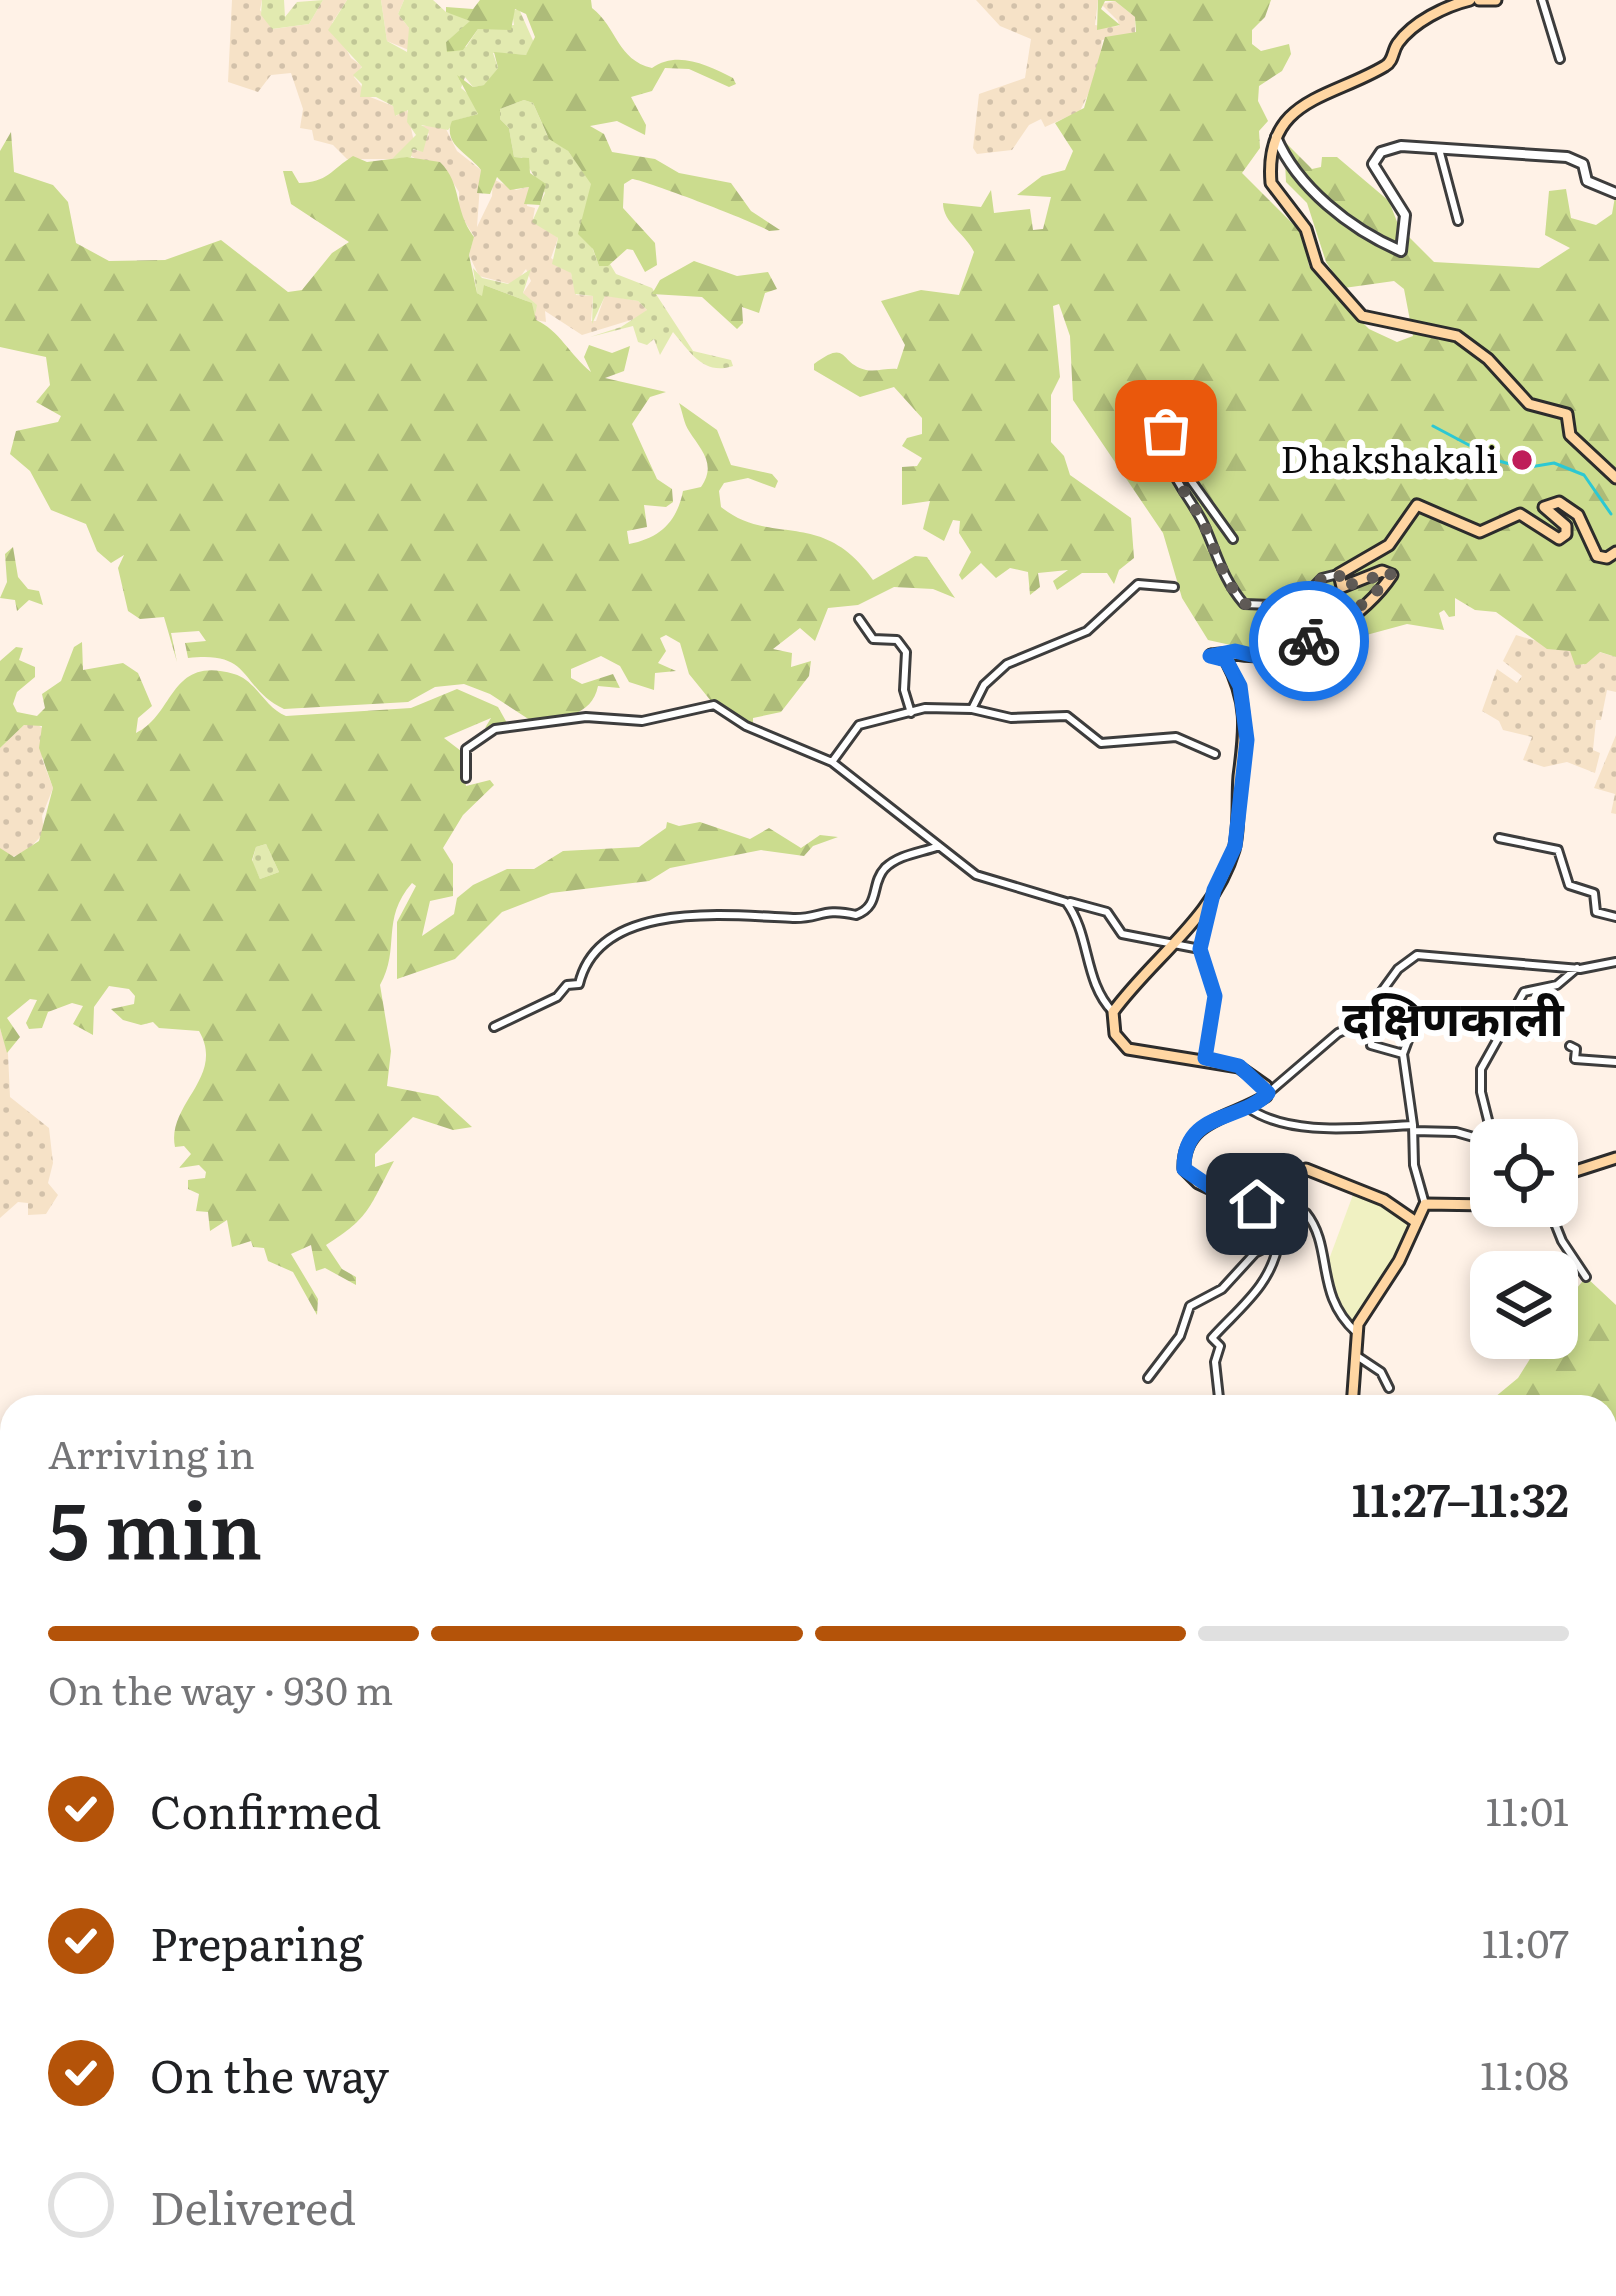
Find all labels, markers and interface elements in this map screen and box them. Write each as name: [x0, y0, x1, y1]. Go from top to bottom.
pin: [1115, 380, 1217, 482]
icon: bag: [1133, 398, 1199, 464]
place label: Dhakshakali: [1280, 431, 1498, 484]
marker: Dhakshakali: [1509, 447, 1535, 473]
courier: [1249, 581, 1369, 701]
icon: bike: [1276, 608, 1342, 674]
district label: दक्षि‍णकाली: [1342, 980, 1565, 1051]
map controls: [1470, 1119, 1578, 1359]
button: locate: [1470, 1119, 1578, 1227]
pin: [1206, 1153, 1308, 1255]
icon: home: [1224, 1171, 1290, 1237]
button: layers: [1470, 1251, 1578, 1359]
text: Arriving in: [48, 1423, 255, 1481]
text: 11:27–11:32: [1352, 1464, 1569, 1531]
text: 5 min: [48, 1468, 262, 1584]
text: On the way · 930 m: [48, 1659, 393, 1717]
icon: check: [48, 1776, 114, 1842]
text: Confirmed: [150, 1776, 381, 1843]
text: 11:01: [1486, 1780, 1569, 1838]
icon: check: [48, 1908, 114, 1974]
text: Preparing: [150, 1908, 364, 1975]
text: 11:07: [1482, 1912, 1569, 1970]
icon: check: [48, 2040, 114, 2106]
text: On the way: [150, 2040, 389, 2107]
text: 11:08: [1480, 2044, 1569, 2102]
text: Delivered: [150, 2172, 356, 2239]

